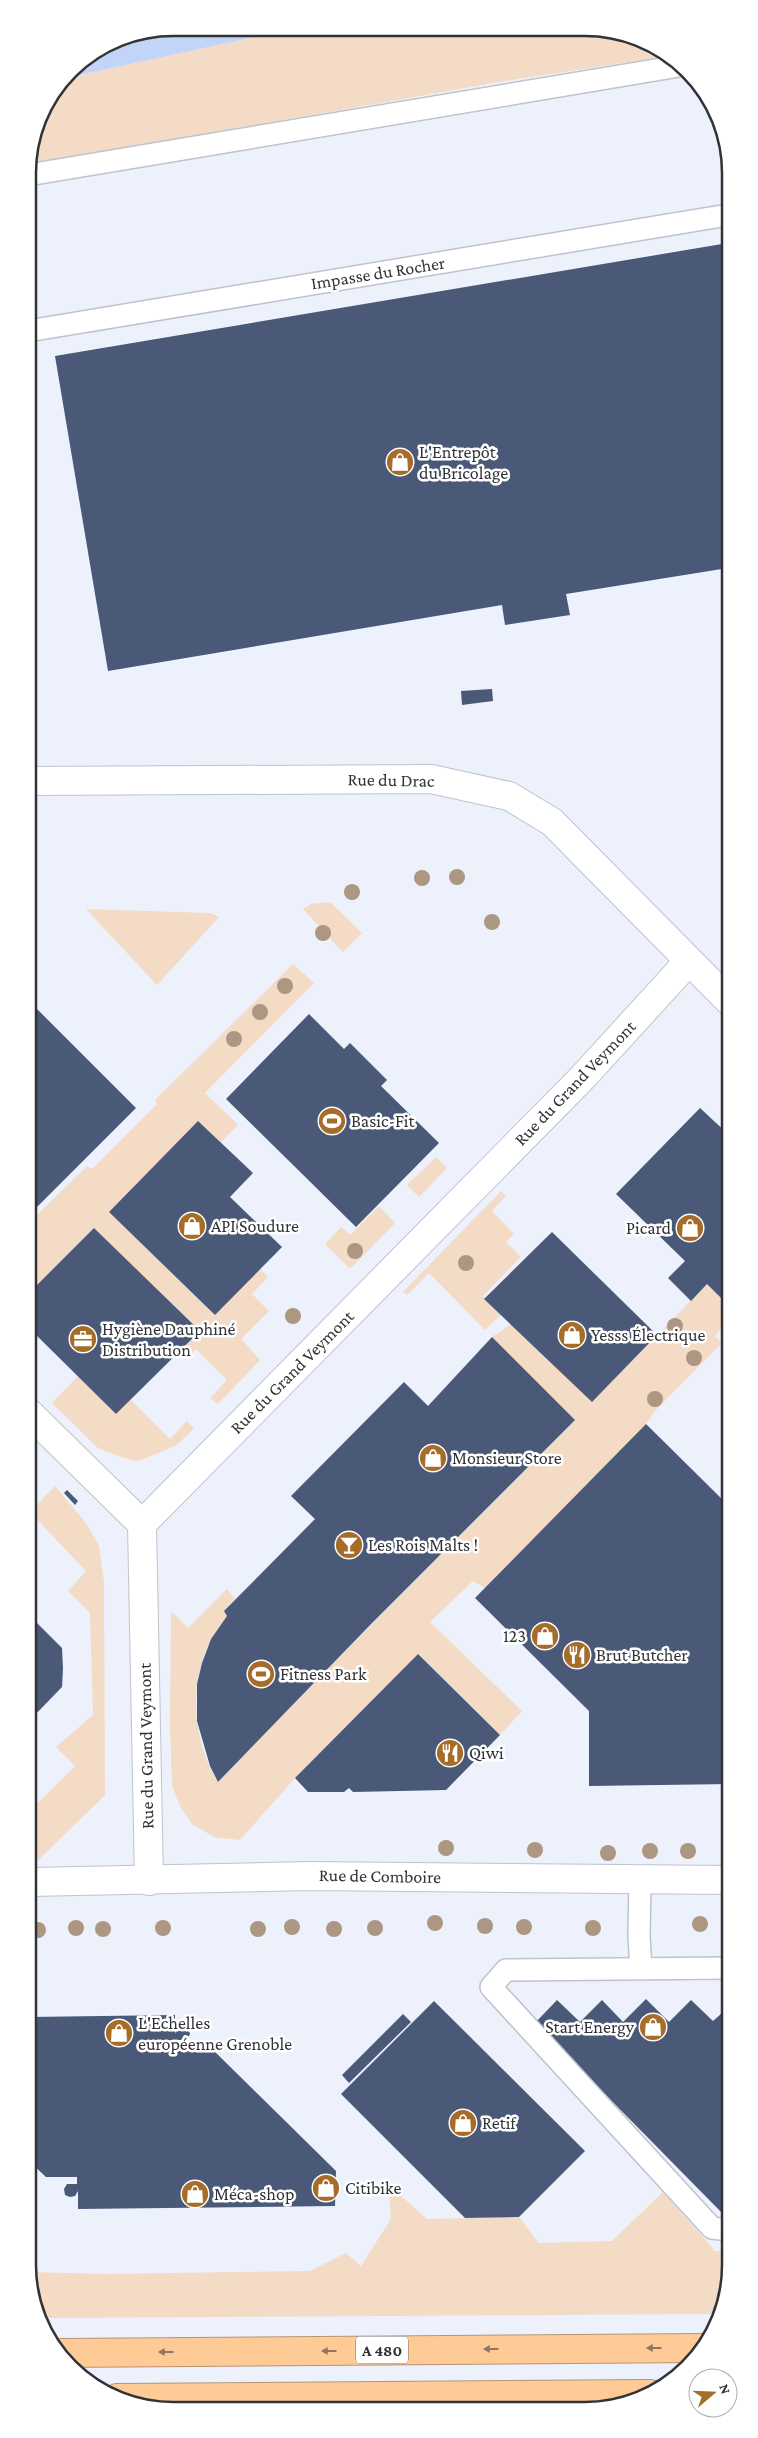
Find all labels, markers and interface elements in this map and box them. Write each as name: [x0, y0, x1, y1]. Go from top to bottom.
street label: Impasse du Rocher: [309, 252, 447, 293]
place label: L'Entrepôt du Bricolage: [419, 442, 508, 483]
shop icon: L'Entrepôt du Bricolage: [385, 447, 415, 477]
street label: Rue du Drac: [347, 769, 435, 791]
street label: Rue du Grand Veymont: [510, 1016, 641, 1150]
sports icon: Basic-Fit: [317, 1106, 347, 1136]
place label: Basic-Fit: [351, 1111, 415, 1131]
shop icon: API Soudure: [177, 1211, 207, 1241]
shop icon: Picard: [675, 1213, 705, 1243]
place label: API Soudure: [211, 1216, 299, 1236]
place label: Picard: [626, 1218, 672, 1238]
street label: Rue du Grand Veymont: [226, 1306, 358, 1438]
place label: Hygiène Dauphiné Distribution: [102, 1319, 236, 1360]
shop icon: Yesss Électrique: [557, 1320, 587, 1350]
office icon: Hygiène Dauphiné Distribution: [68, 1324, 98, 1354]
place label: Yesss Électrique: [591, 1325, 705, 1345]
shop icon: Monsieur Store: [418, 1443, 448, 1473]
place label: Monsieur Store: [452, 1448, 562, 1468]
bar icon: Les Rois Malts !: [334, 1530, 364, 1560]
place label: Les Rois Malts !: [368, 1535, 478, 1555]
shop icon: 123: [530, 1621, 560, 1651]
place label: 123: [503, 1626, 526, 1646]
restaurant icon: Brut Butcher: [562, 1640, 592, 1670]
place label: Brut Butcher: [596, 1645, 688, 1665]
sports icon: Fitness Park: [246, 1659, 276, 1689]
street label: Rue du Grand Veymont: [135, 1662, 157, 1829]
place label: Fitness Park: [280, 1664, 367, 1684]
restaurant icon: Qiwi: [435, 1738, 465, 1768]
place label: Qiwi: [469, 1743, 504, 1763]
street label: Rue de Comboire: [319, 1865, 441, 1887]
shop icon: Start Energy: [638, 2012, 668, 2042]
place label: L'Echelles européenne Grenoble: [138, 2013, 292, 2054]
place label: Start Energy: [545, 2017, 635, 2037]
shop icon: L'Echelles européenne Grenoble: [104, 2018, 134, 2048]
shop icon: Retif: [448, 2108, 478, 2138]
place label: Retif: [482, 2113, 517, 2133]
shop icon: Citibike: [311, 2173, 341, 2203]
place label: Citibike: [345, 2178, 401, 2198]
shop icon: Méca-shop: [180, 2179, 210, 2209]
place label: Méca-shop: [214, 2184, 294, 2204]
road number: A 480: [356, 2336, 408, 2364]
one-way arrow: [645, 2344, 661, 2352]
one-way arrow: [483, 2345, 499, 2353]
one-way arrow: [320, 2347, 336, 2355]
one-way arrow: [158, 2348, 174, 2356]
north arrow: [688, 2368, 738, 2418]
text: N: [716, 2382, 735, 2396]

